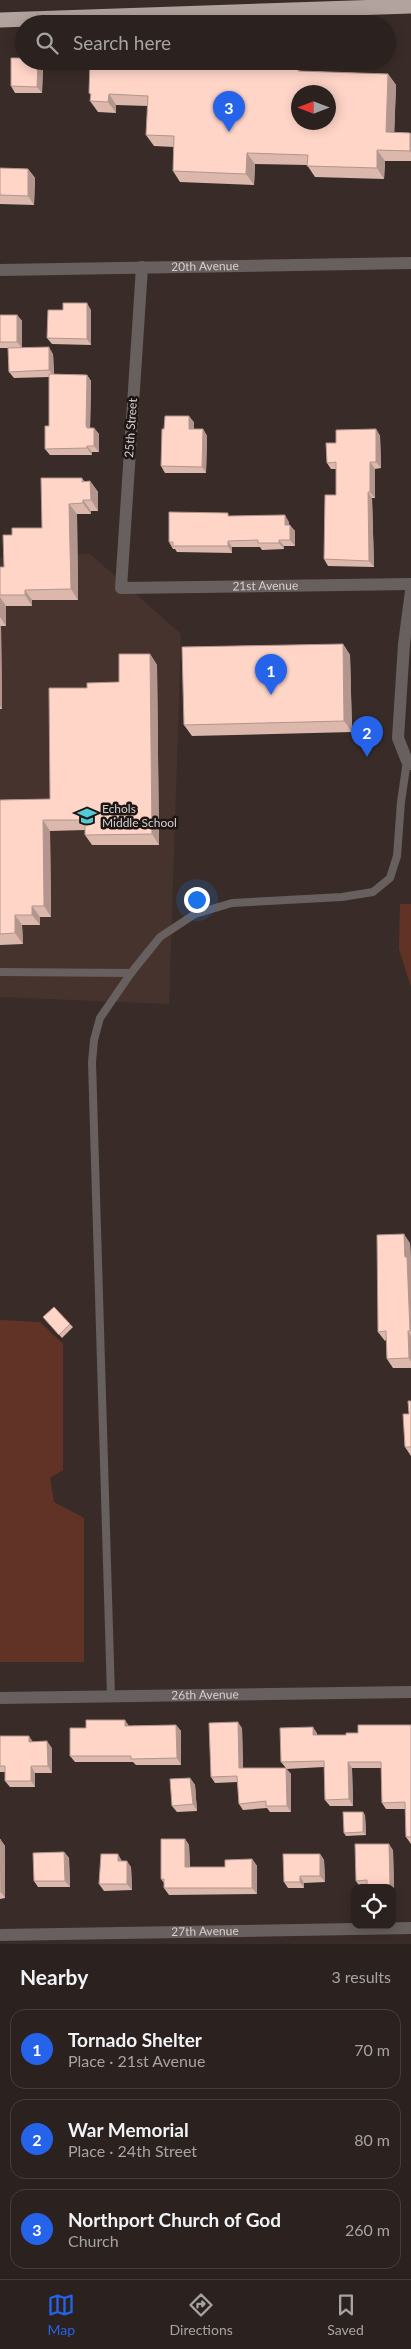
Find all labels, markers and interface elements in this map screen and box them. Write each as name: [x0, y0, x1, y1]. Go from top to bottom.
search box: [15, 15, 396, 70]
icon: search: [33, 29, 61, 57]
text: Search here: [73, 31, 171, 54]
north arrow: [291, 85, 336, 130]
pin: 3: [213, 91, 245, 132]
street label: 20th Avenue: [171, 258, 239, 274]
street label: 25th Street: [121, 397, 140, 458]
street label: 21st Avenue: [232, 578, 298, 593]
pin: 1: [255, 654, 287, 695]
pin: 2: [351, 716, 383, 757]
place label: Echols Middle School: [102, 801, 177, 830]
school or university icon: Echols Middle School: [76, 805, 98, 827]
your location: [184, 887, 210, 913]
street label: 26th Avenue: [171, 1687, 239, 1702]
map controls: [351, 1884, 396, 1929]
button: locate: [351, 1884, 396, 1929]
street label: 27th Avenue: [171, 1923, 239, 1939]
text: Nearby: [20, 1964, 88, 1989]
text: 3 results: [331, 1967, 391, 1986]
text: Tornado Shelter: [68, 2028, 202, 2051]
text: 1: [32, 2040, 42, 2059]
text: 70 m: [354, 2040, 390, 2059]
text: Place · 21st Avenue: [68, 2051, 205, 2070]
text: War Memorial: [68, 2118, 189, 2141]
text: 2: [32, 2130, 42, 2149]
text: 80 m: [354, 2130, 390, 2149]
text: Place · 24th Street: [68, 2141, 197, 2160]
text: Northport Church of God: [68, 2208, 281, 2231]
text: 3: [32, 2220, 42, 2239]
text: 260 m: [345, 2220, 390, 2239]
text: Church: [68, 2231, 119, 2250]
tab: Map: [47, 2291, 75, 2338]
tab: Directions: [170, 2291, 233, 2338]
tab: Saved: [327, 2291, 364, 2338]

